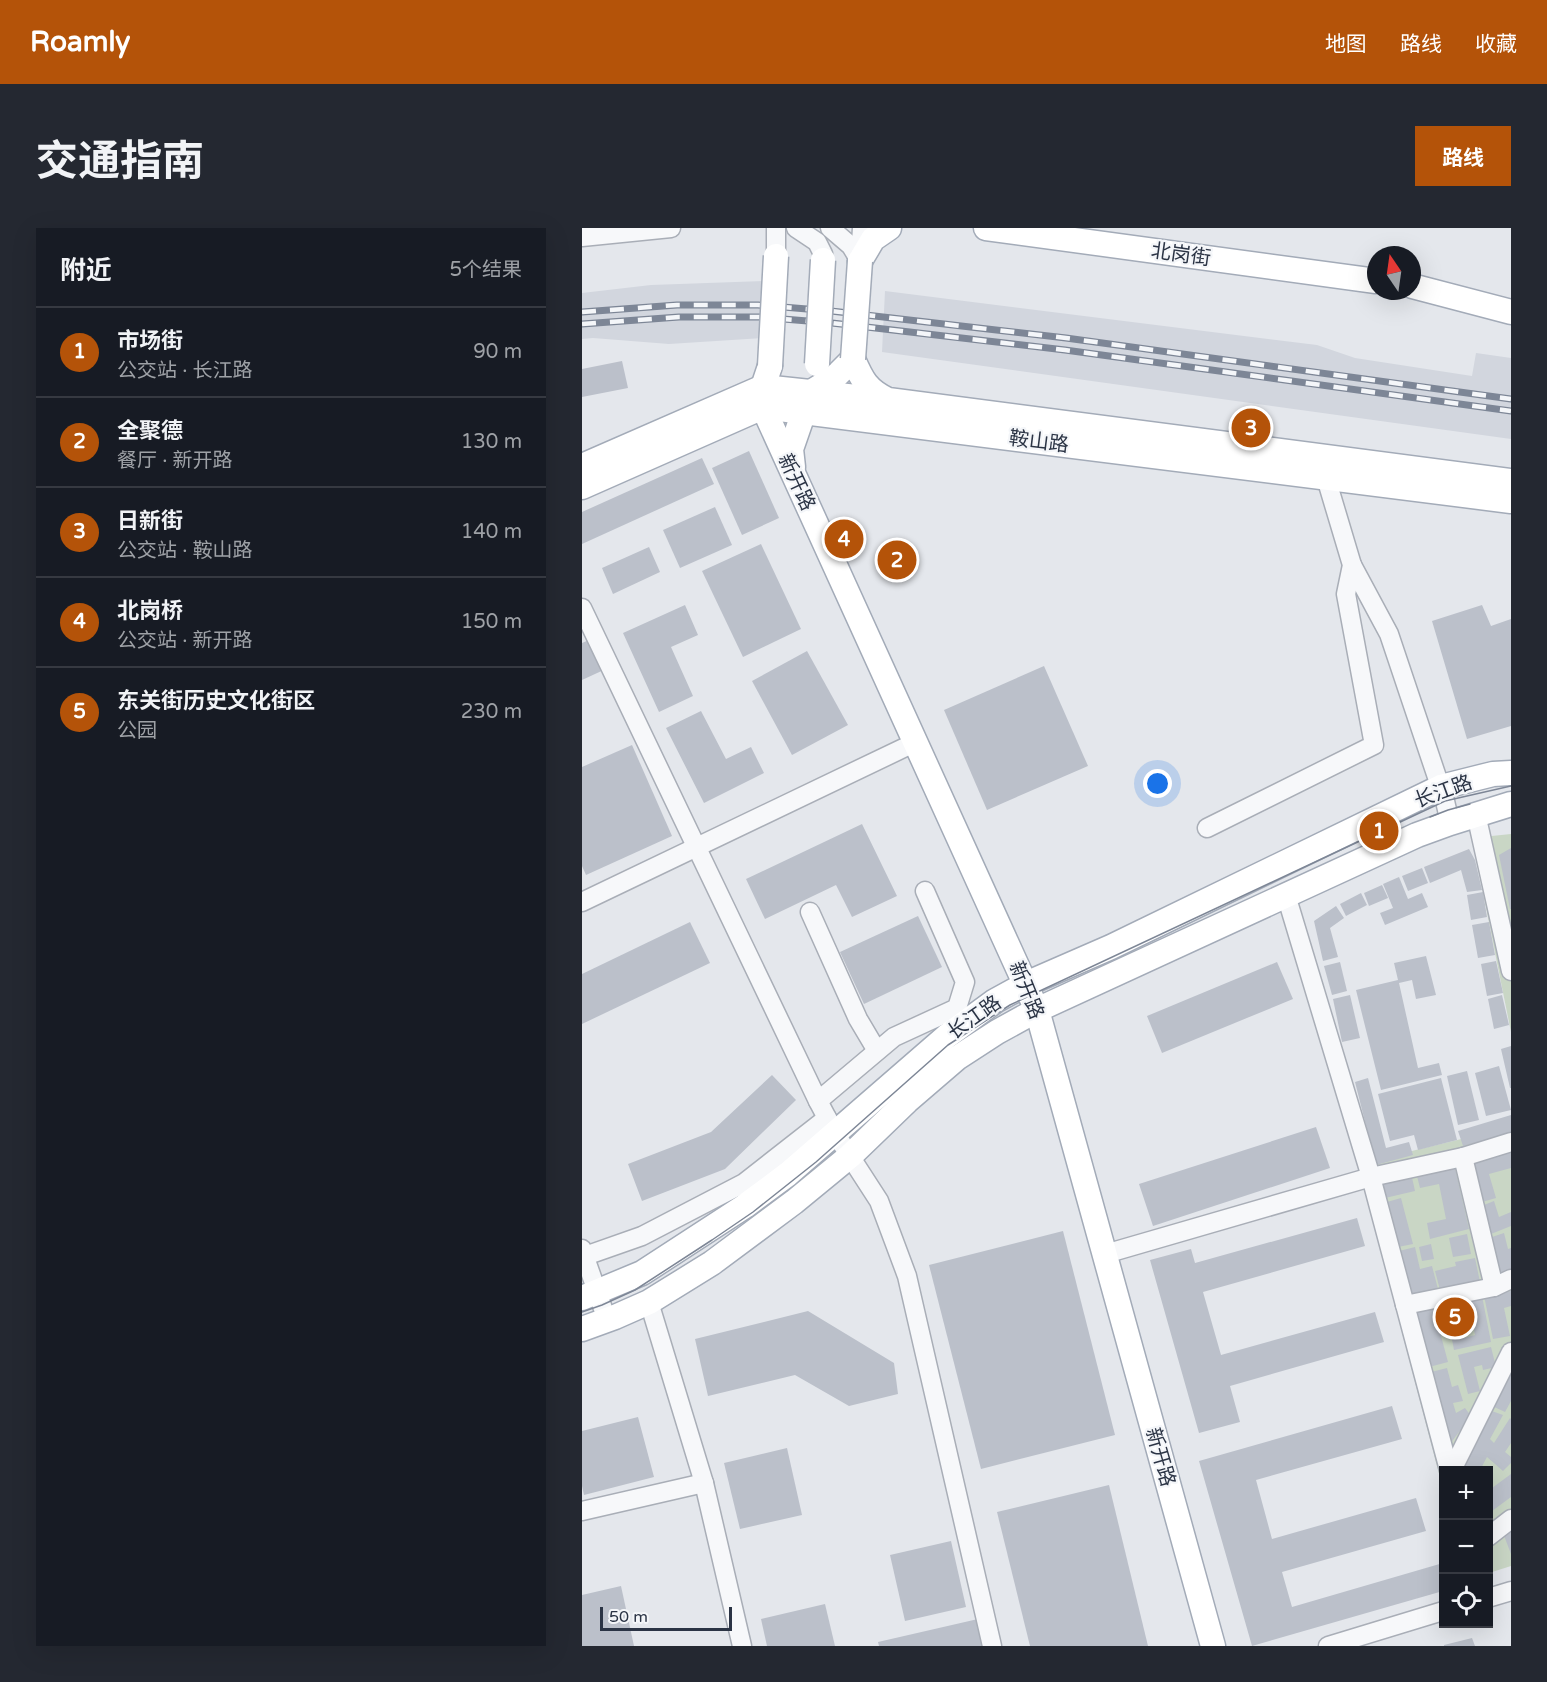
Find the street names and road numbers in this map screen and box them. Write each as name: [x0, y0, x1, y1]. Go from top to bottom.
street label: 北岗街: [1149, 239, 1212, 271]
street label: 鞍山路: [1008, 426, 1070, 458]
street label: 新开路: [773, 450, 820, 515]
street label: 长江路: [1411, 770, 1476, 813]
street label: 新开路: [1004, 958, 1048, 1023]
street label: 长江路: [943, 991, 1006, 1045]
street label: 新开路: [1140, 1425, 1180, 1489]

